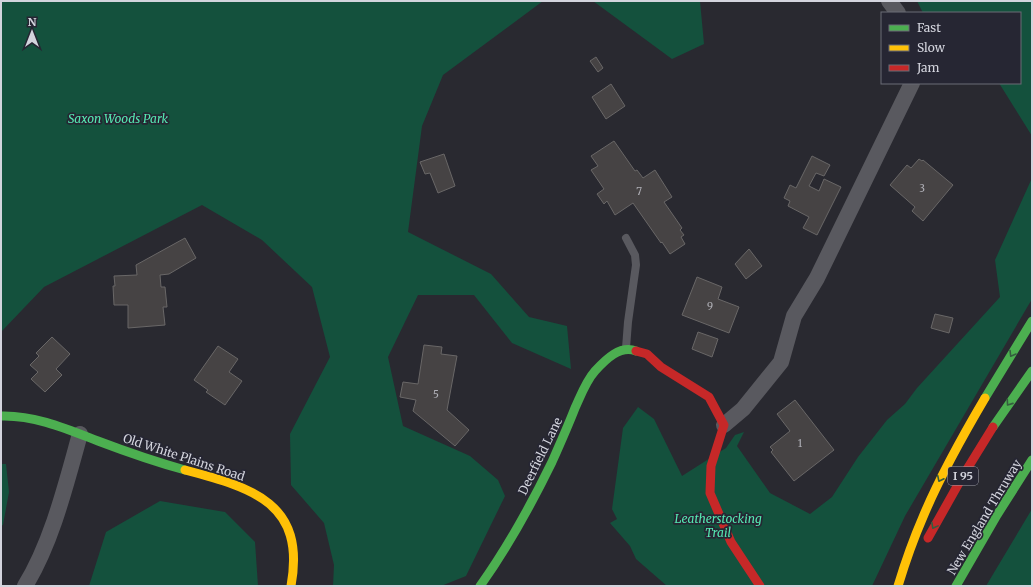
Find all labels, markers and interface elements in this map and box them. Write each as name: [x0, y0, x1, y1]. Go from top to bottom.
north arrow: [12, 12, 52, 52]
legend: [881, 12, 1021, 84]
text: N: [28, 15, 37, 29]
text: Fast: [917, 20, 941, 35]
text: Slow: [917, 40, 946, 55]
text: Jam: [916, 60, 940, 75]
park label: Saxon Woods Park: [68, 111, 169, 126]
house number: 3: [919, 182, 925, 195]
house number: 7: [636, 185, 642, 198]
house number: 9: [707, 300, 713, 313]
one-way arrow: [1010, 350, 1017, 357]
house number: 5: [433, 388, 439, 401]
one-way arrow: [1006, 399, 1014, 406]
street label: Deerfield Lane: [515, 415, 565, 497]
street label: Old White Plains Road: [121, 430, 247, 484]
house number: 1: [798, 437, 803, 450]
street label: New England Thruway: [944, 457, 1024, 577]
road number: I 95: [948, 467, 978, 485]
one-way arrow: [937, 475, 945, 482]
park label: Leatherstocking Trail: [674, 511, 762, 540]
one-way arrow: [931, 522, 939, 529]

